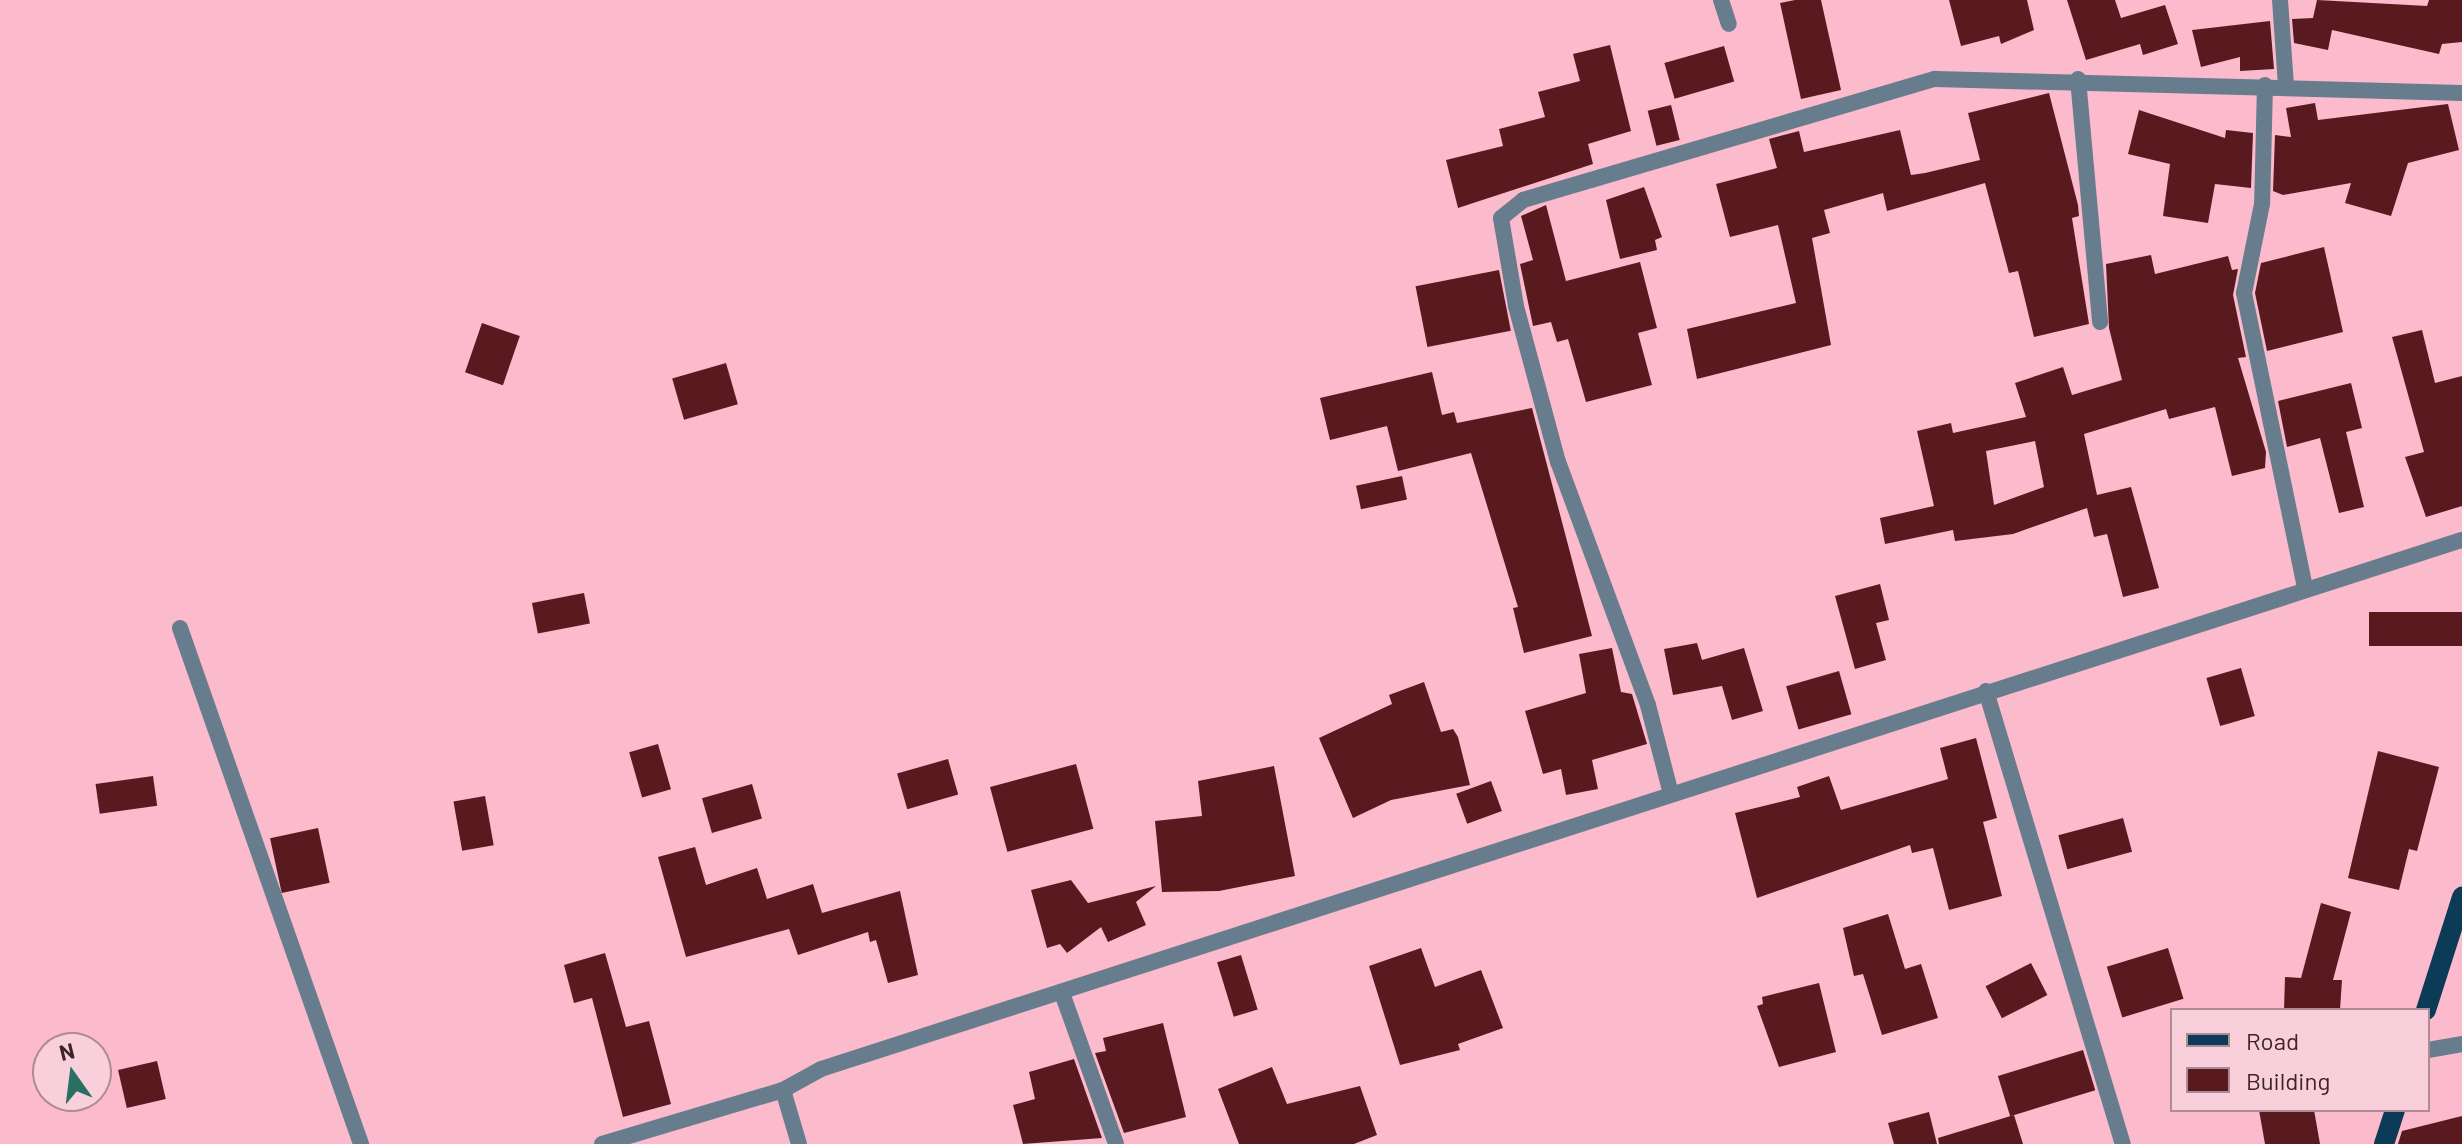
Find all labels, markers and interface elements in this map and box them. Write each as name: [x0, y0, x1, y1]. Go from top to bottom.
legend: [2170, 1008, 2430, 1112]
text: Road: [2246, 1026, 2299, 1055]
north arrow: [32, 1032, 112, 1112]
text: N: [56, 1036, 77, 1065]
text: Building: [2246, 1066, 2330, 1095]

